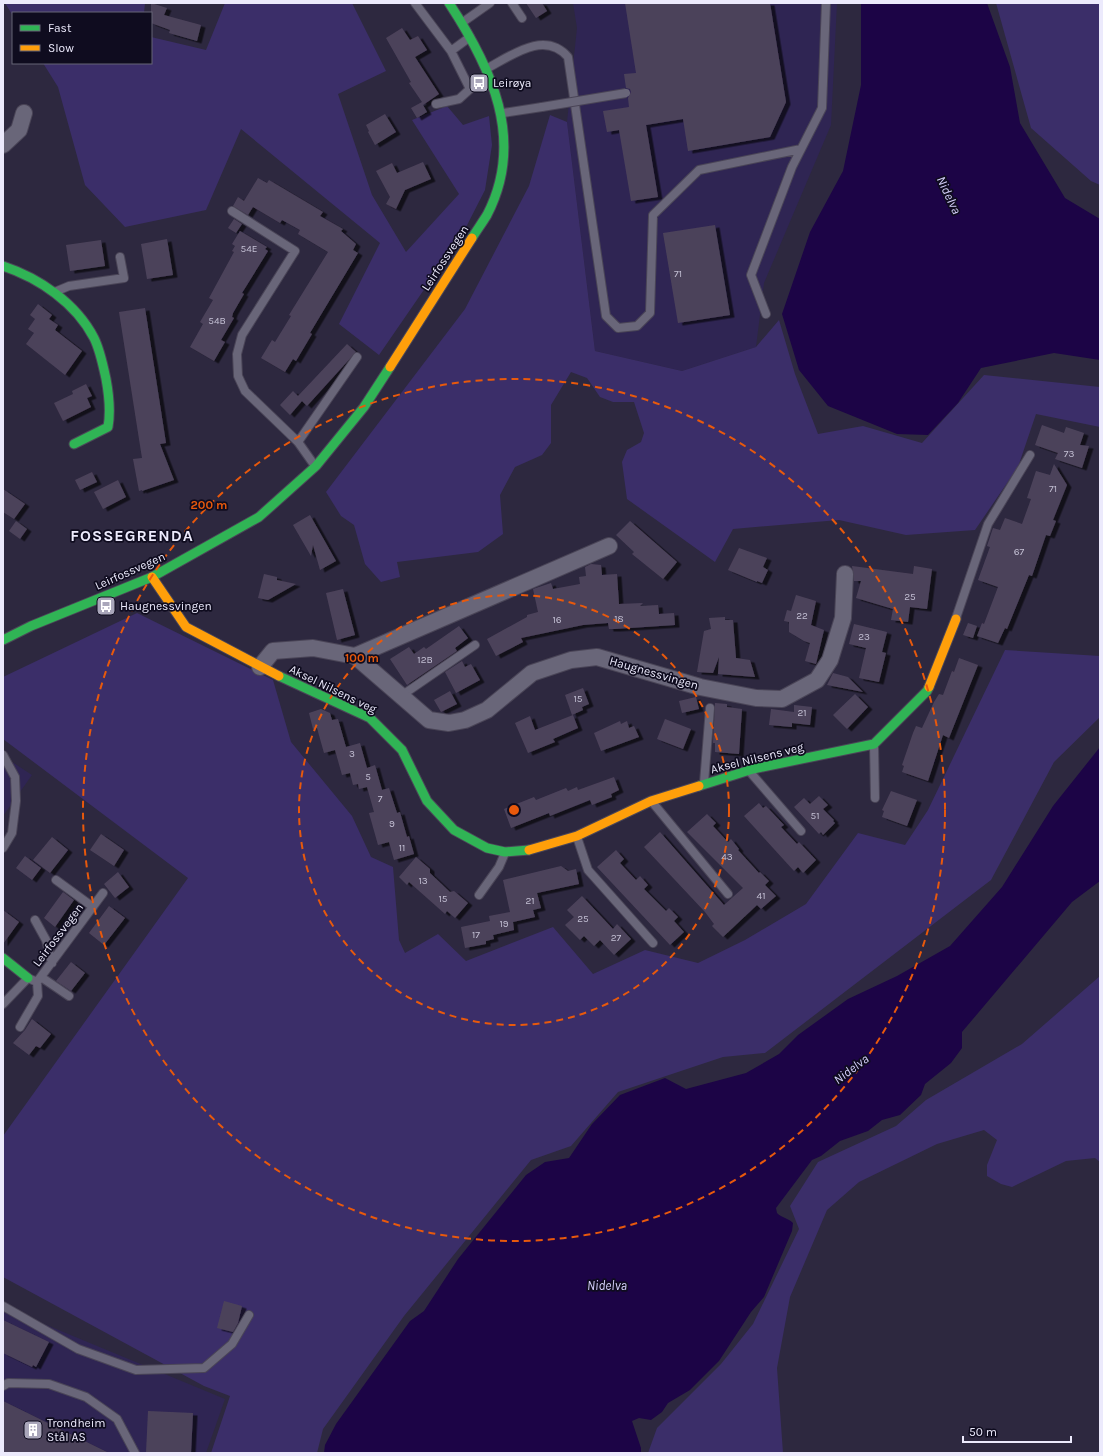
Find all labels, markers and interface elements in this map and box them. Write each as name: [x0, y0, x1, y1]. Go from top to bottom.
legend: [12, 12, 152, 64]
text: Fast: [48, 21, 72, 35]
text: Slow: [48, 41, 74, 55]
bus stop icon: Leirøya: [468, 72, 490, 94]
place label: Leirøya: [493, 76, 531, 90]
water label: Nidelva: [934, 174, 964, 217]
street label: Leirfossvegen: [419, 223, 471, 293]
house number: 54E: [241, 243, 257, 255]
house number: 71: [674, 268, 682, 280]
house number: 54B: [208, 315, 226, 327]
house number: 73: [1064, 448, 1074, 460]
house number: 71: [1049, 483, 1057, 495]
text: 200 m: [191, 498, 227, 512]
district label: FOSSEGRENDA: [70, 526, 194, 545]
house number: 67: [1014, 546, 1025, 558]
street label: Leirfossvegen: [93, 549, 167, 593]
house number: 25: [904, 591, 916, 603]
bus stop icon: Haugnessvingen: [95, 595, 117, 617]
place label: Haugnessvingen: [120, 599, 212, 613]
house number: 22: [796, 610, 808, 622]
house number: 18: [614, 613, 624, 625]
house number: 16: [552, 614, 562, 626]
house number: 23: [858, 631, 870, 643]
text: 100 m: [345, 651, 379, 665]
house number: 12B: [417, 654, 433, 666]
street label: Haugnessvingen: [608, 654, 700, 692]
street label: Aksel Nilsens veg: [287, 662, 379, 716]
house number: 15: [574, 693, 583, 705]
house number: 21: [797, 707, 807, 719]
street label: Aksel Nilsens veg: [709, 740, 805, 776]
house number: 3: [349, 748, 355, 760]
house number: 5: [365, 771, 371, 783]
house number: 7: [378, 793, 383, 805]
centre of rings: [507, 803, 521, 817]
house number: 51: [811, 810, 819, 822]
house number: 9: [389, 818, 395, 830]
house number: 11: [399, 842, 405, 854]
house number: 43: [721, 851, 733, 863]
house number: 13: [418, 875, 428, 887]
house number: 41: [757, 890, 765, 902]
house number: 15: [439, 893, 448, 905]
house number: 21: [525, 895, 535, 907]
street label: Leirfossvegen: [30, 901, 86, 969]
house number: 25: [577, 913, 589, 925]
house number: 19: [499, 918, 509, 930]
house number: 17: [472, 929, 480, 941]
house number: 27: [611, 932, 622, 944]
water label: Nidelva: [830, 1051, 872, 1087]
water label: Nidelva: [587, 1278, 628, 1293]
place label: Trondheim Stål AS: [47, 1416, 106, 1444]
scale bar: [963, 1418, 1071, 1444]
building icon: Trondheim Stål AS: [22, 1419, 44, 1441]
text: 50 m: [969, 1425, 997, 1439]

